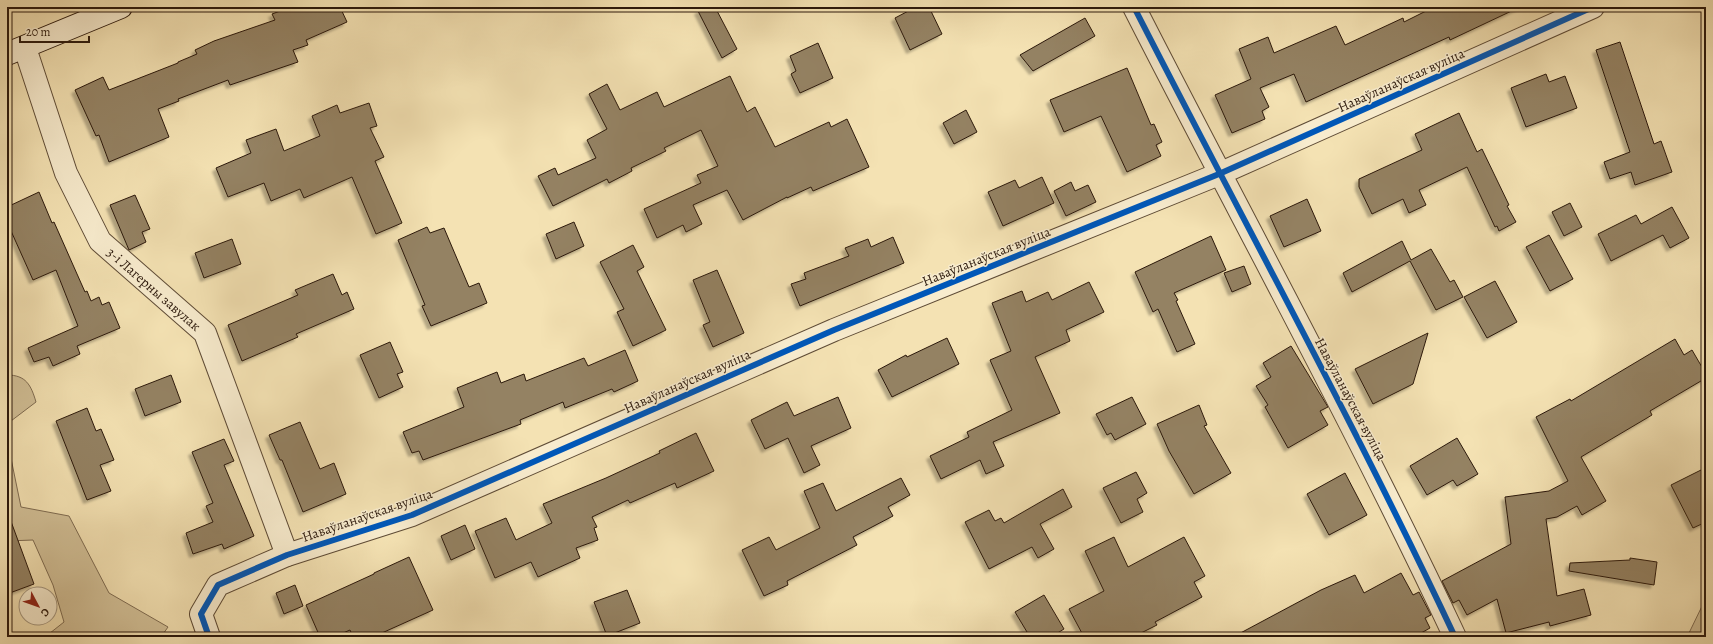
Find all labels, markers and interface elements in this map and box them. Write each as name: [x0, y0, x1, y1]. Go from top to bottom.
scale bar: [20, 18, 89, 44]
text: 20 m: [26, 24, 50, 40]
street label: Наваўланаўская вуліца: [1335, 44, 1468, 117]
street label: Наваўланаўская вуліца: [919, 222, 1054, 291]
street label: 3-і Лагерны завулак: [102, 243, 205, 336]
street label: Наваўланаўская вуліца: [1310, 334, 1391, 465]
street label: Наваўланаўская вуліца: [621, 345, 754, 418]
street label: Наваўланаўская вуліца: [299, 484, 436, 547]
north arrow: [18, 586, 58, 626]
text: С: [37, 605, 53, 620]

